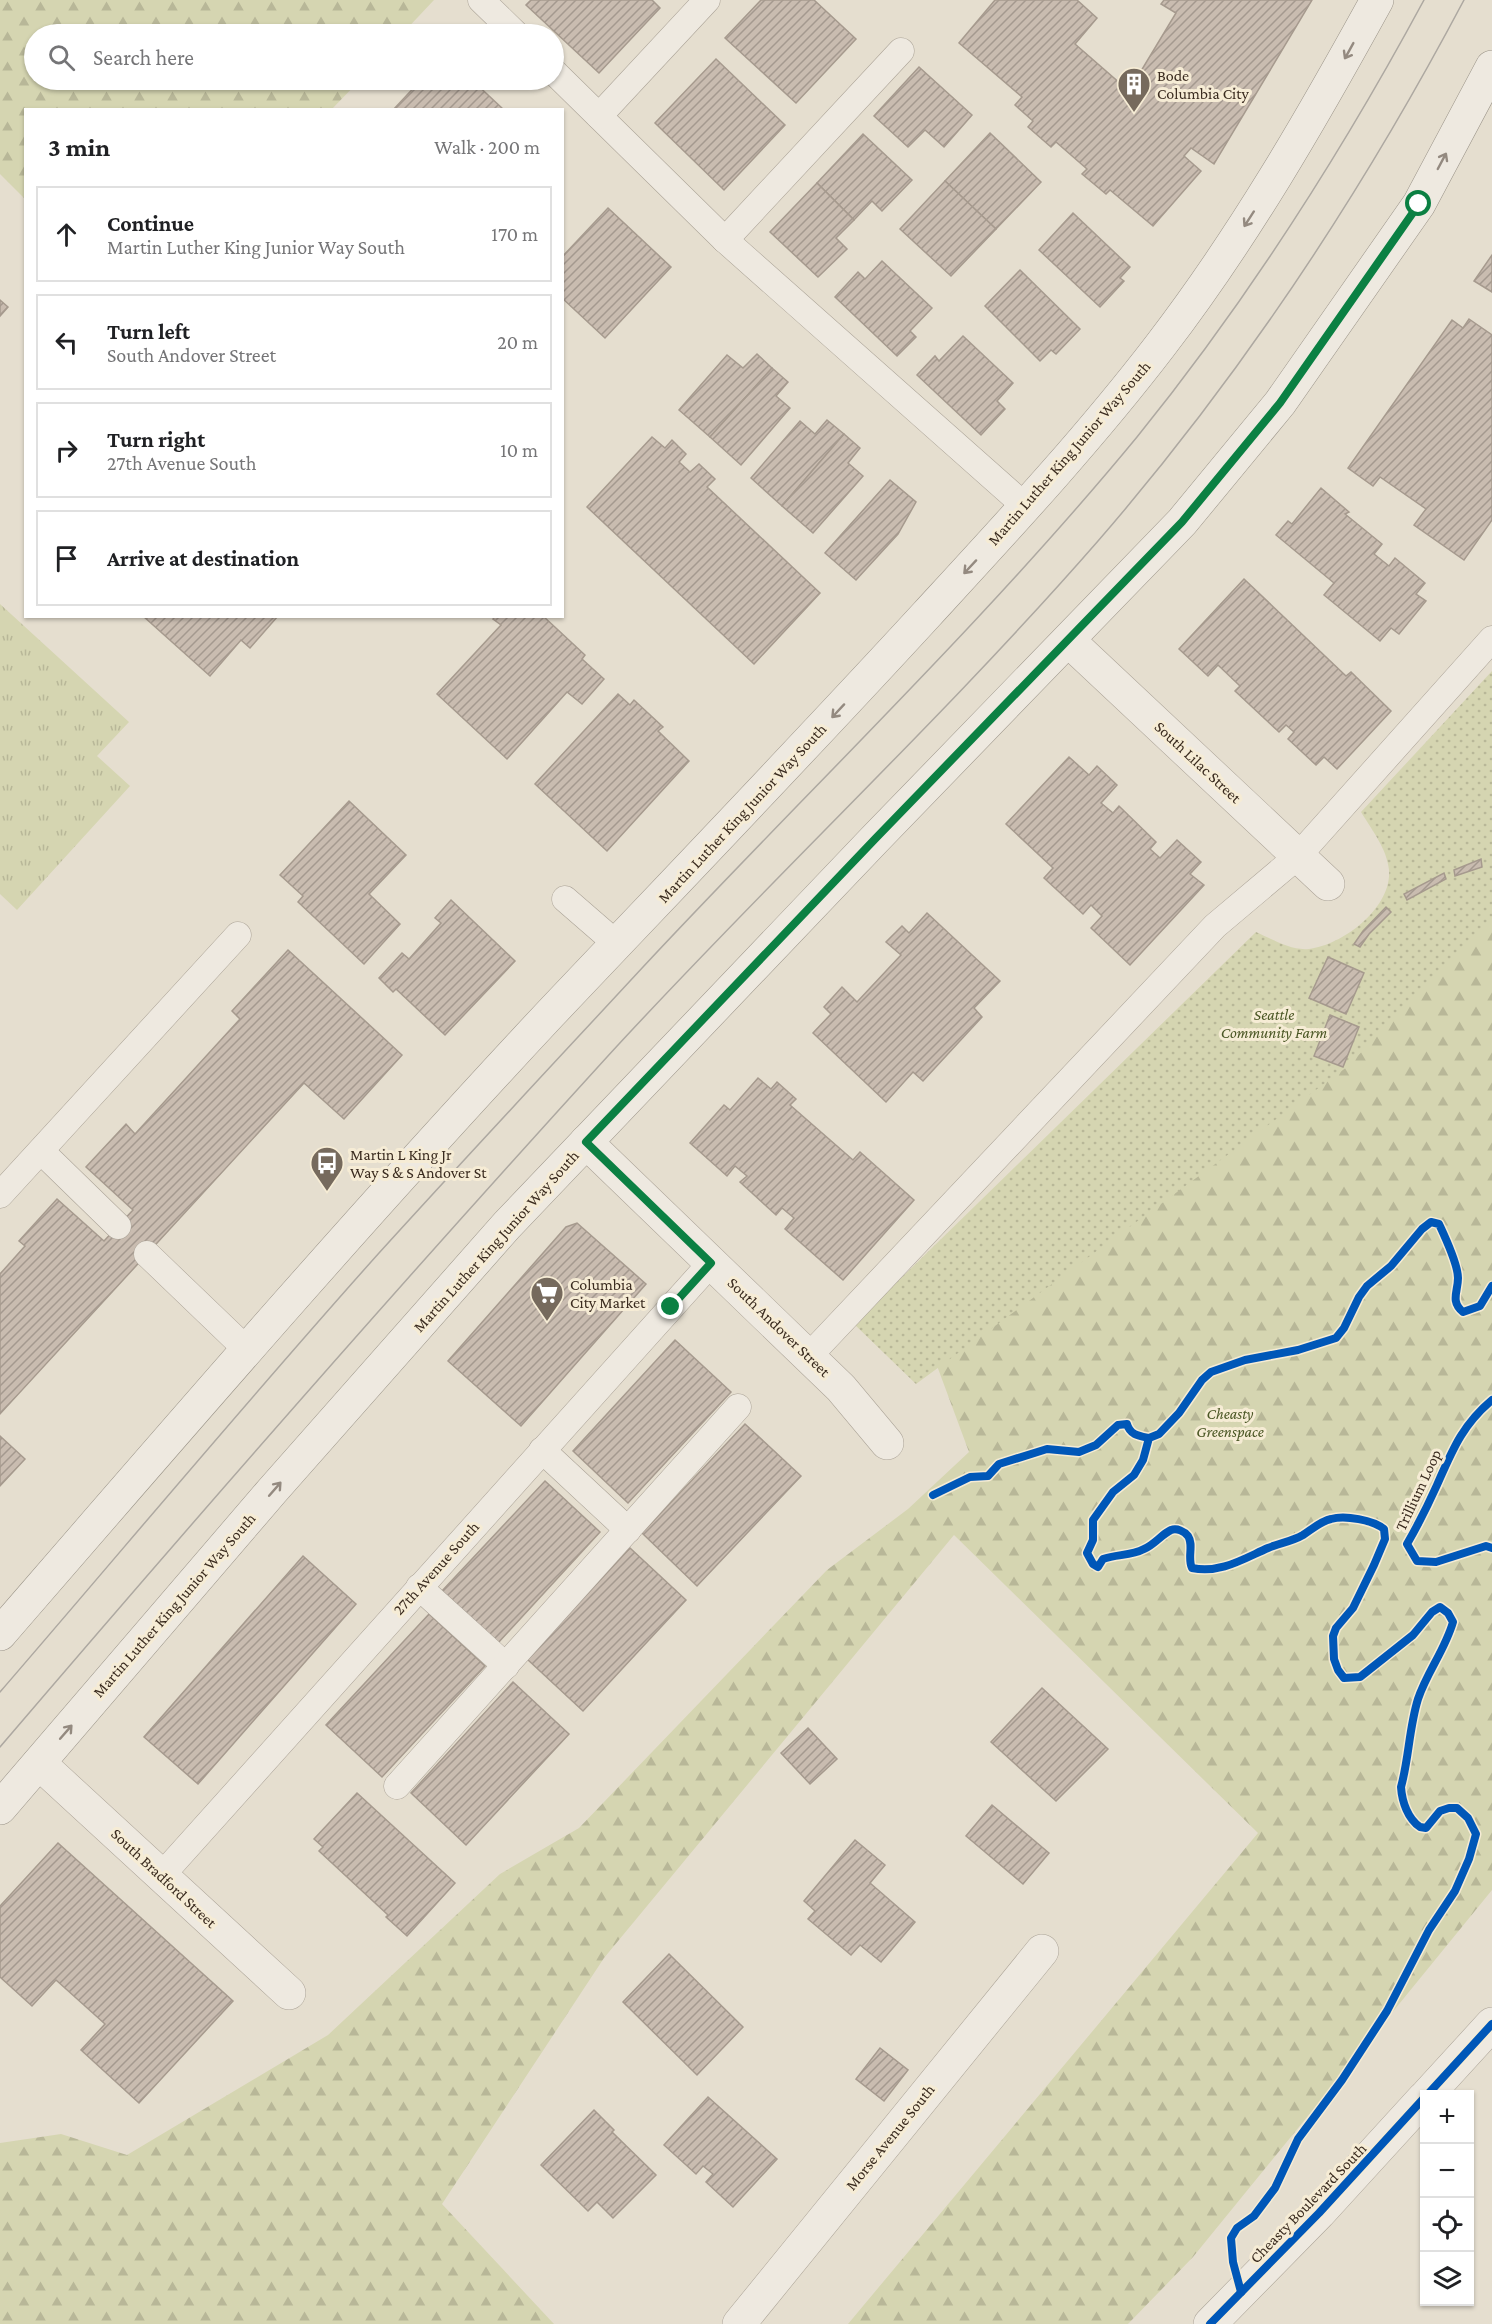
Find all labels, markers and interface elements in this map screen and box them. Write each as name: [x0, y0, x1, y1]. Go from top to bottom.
search box: [24, 24, 564, 90]
icon: search: [45, 41, 78, 74]
one-way arrow: [1343, 42, 1354, 60]
text: Search here: [93, 45, 194, 70]
building icon: Bode Columbia City: [1116, 66, 1152, 113]
place label: Bode Columbia City: [1157, 67, 1249, 103]
text: 3 min: [48, 133, 110, 162]
text: Walk · 200 m: [434, 136, 540, 158]
one-way arrow: [1436, 153, 1448, 170]
route start: [1405, 190, 1431, 216]
one-way arrow: [1243, 210, 1255, 227]
text: Continue: [107, 211, 194, 236]
icon: ahead: [50, 218, 83, 251]
text: 170 m: [491, 223, 538, 245]
text: Martin Luther King Junior Way South: [107, 236, 405, 258]
text: Turn left: [107, 319, 190, 344]
icon: left: [50, 326, 83, 359]
text: 20 m: [497, 331, 538, 353]
text: South Andover Street: [107, 344, 276, 366]
street label: Martin Luther King Junior Way South: [984, 357, 1155, 549]
text: Turn right: [107, 427, 205, 452]
icon: right: [50, 434, 83, 467]
text: 10 m: [500, 439, 538, 461]
text: 27th Avenue South: [107, 452, 256, 474]
icon: arrive: [50, 542, 83, 575]
text: Arrive at destination: [107, 546, 299, 571]
one-way arrow: [963, 560, 977, 575]
one-way arrow: [831, 703, 845, 718]
street label: South Lilac Street: [1151, 718, 1245, 807]
street label: Martin Luther King Junior Way South: [655, 720, 830, 907]
park label: Seattle Community Farm: [1221, 1006, 1328, 1042]
bus stop icon: Martin L King Jr Way S & S Andover St: [309, 1145, 345, 1192]
place label: Martin L King Jr Way S & S Andover St: [350, 1146, 487, 1182]
street label: Martin Luther King Junior Way South: [410, 1146, 583, 1336]
street label: South Andover Street: [724, 1274, 834, 1381]
supermarket icon: Columbia City Market: [529, 1275, 565, 1322]
place label: Columbia City Market: [570, 1276, 646, 1312]
route end: [657, 1293, 683, 1319]
park label: Cheasty Greenspace: [1196, 1405, 1264, 1441]
street label: Trillium Loop: [1392, 1447, 1445, 1534]
one-way arrow: [268, 1481, 282, 1496]
street label: Martin Luther King Junior Way South: [89, 1509, 260, 1701]
street label: 27th Avenue South: [390, 1518, 483, 1618]
one-way arrow: [59, 1724, 72, 1740]
street label: South Bradford Street: [108, 1825, 221, 1932]
street label: Morse Avenue South: [842, 2080, 938, 2193]
map controls: [1420, 2090, 1474, 2306]
button: +: [1420, 2090, 1474, 2144]
street label: Cheasty Boulevard South: [1246, 2139, 1371, 2267]
button: −: [1420, 2144, 1474, 2198]
button: locate: [1420, 2198, 1474, 2252]
button: layers: [1420, 2252, 1474, 2306]

